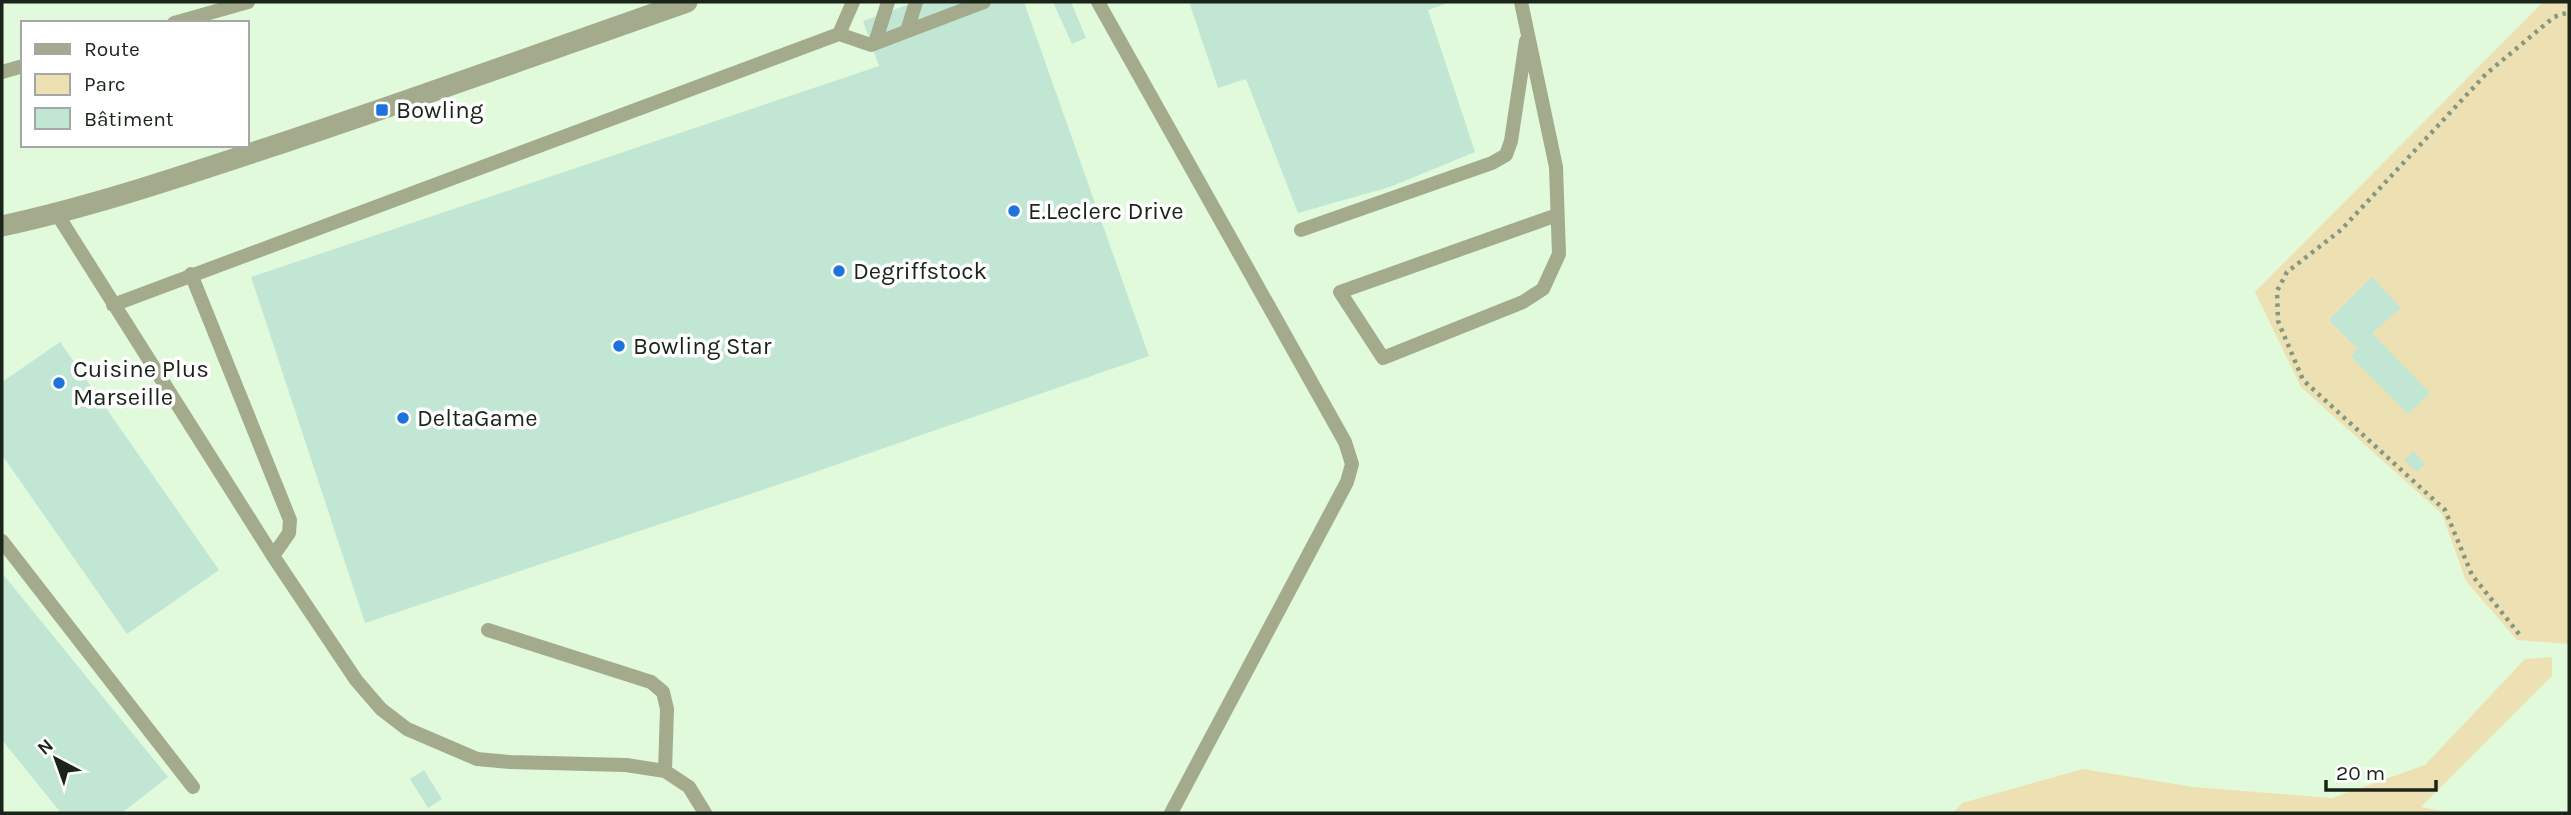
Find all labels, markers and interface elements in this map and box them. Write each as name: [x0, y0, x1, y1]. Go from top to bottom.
legend: [21, 21, 248, 147]
text: Route: [84, 37, 140, 61]
text: Parc: [84, 72, 126, 96]
place label: Bowling: [396, 96, 484, 124]
marker: Bowling: [374, 102, 390, 118]
text: Bâtiment: [84, 107, 174, 131]
place label: E.Leclerc Drive: [1028, 197, 1184, 225]
marker: E.Leclerc Drive: [1006, 203, 1022, 219]
place label: Degriffstock: [853, 257, 987, 285]
marker: Degriffstock: [831, 263, 847, 279]
place label: Bowling Star: [633, 332, 772, 360]
marker: Bowling Star: [611, 338, 627, 354]
place label: Cuisine Plus Marseille: [73, 355, 209, 411]
marker: Cuisine Plus Marseille: [51, 375, 67, 391]
place label: DeltaGame: [417, 404, 538, 432]
marker: DeltaGame: [395, 410, 411, 426]
north arrow: [21, 724, 91, 794]
text: N: [33, 734, 58, 760]
scale bar: [2326, 748, 2436, 792]
text: 20 m: [2336, 761, 2385, 785]

